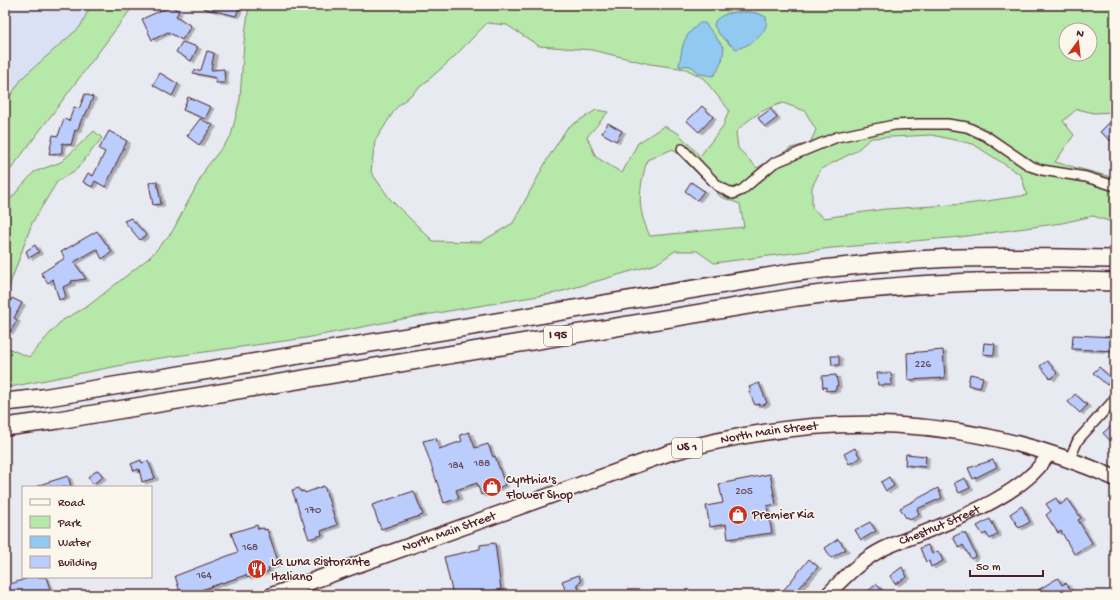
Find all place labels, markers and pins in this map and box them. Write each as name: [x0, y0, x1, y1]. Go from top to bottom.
place label: Cynthia's Flower Shop: [505, 473, 573, 503]
shop icon: Cynthia's Flower Shop: [481, 476, 503, 498]
shop icon: Premier Kia: [727, 504, 749, 526]
place label: Premier Kia: [751, 508, 815, 523]
place label: La Luna Ristorante Italiano: [271, 555, 370, 585]
restaurant icon: La Luna Ristorante Italiano: [246, 558, 268, 580]

